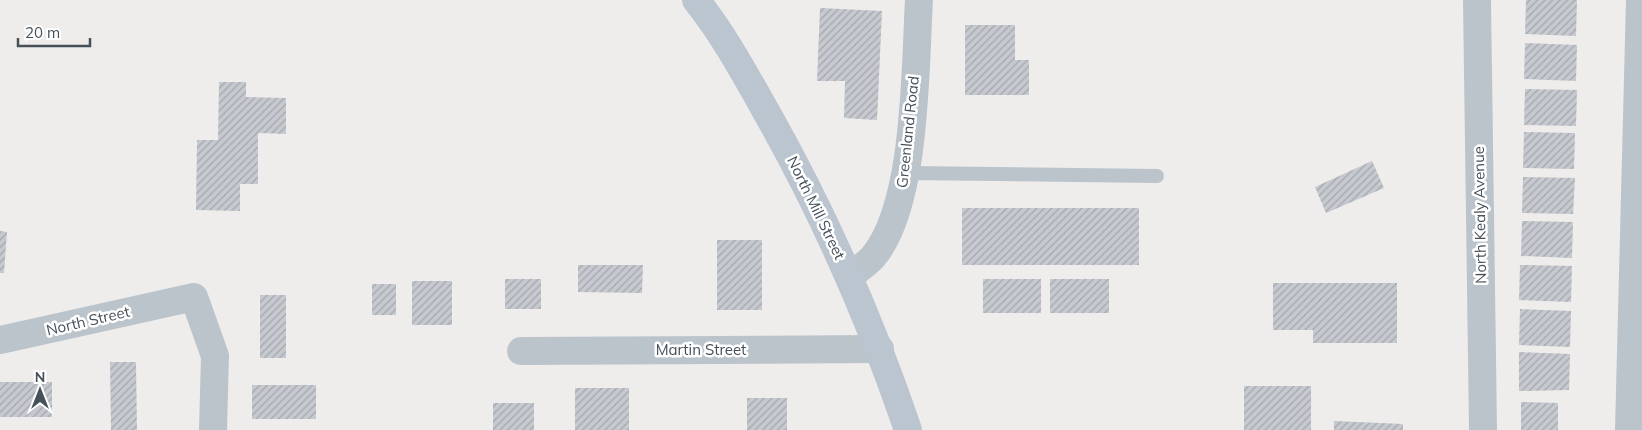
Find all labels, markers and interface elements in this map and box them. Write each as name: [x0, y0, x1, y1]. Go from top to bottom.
scale bar: [18, 15, 90, 47]
text: 20 m: [25, 23, 60, 42]
street label: Greenland Road: [892, 75, 923, 189]
street label: North Kealy Avenue: [1469, 146, 1490, 284]
street label: North Mill Street: [783, 153, 850, 263]
street label: North Street: [44, 302, 131, 339]
street label: Martin Street: [656, 340, 746, 359]
north arrow: [15, 365, 65, 415]
text: N: [35, 368, 45, 386]

